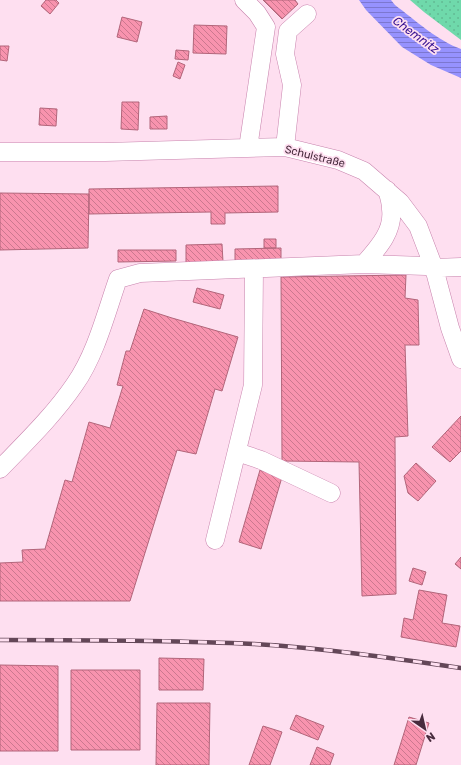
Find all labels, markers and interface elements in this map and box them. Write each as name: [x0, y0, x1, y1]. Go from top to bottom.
water label: Chemnitz: [390, 14, 442, 56]
street label: Schulstraße: [283, 143, 346, 170]
north arrow: [405, 709, 445, 749]
text: N: [423, 729, 437, 745]

